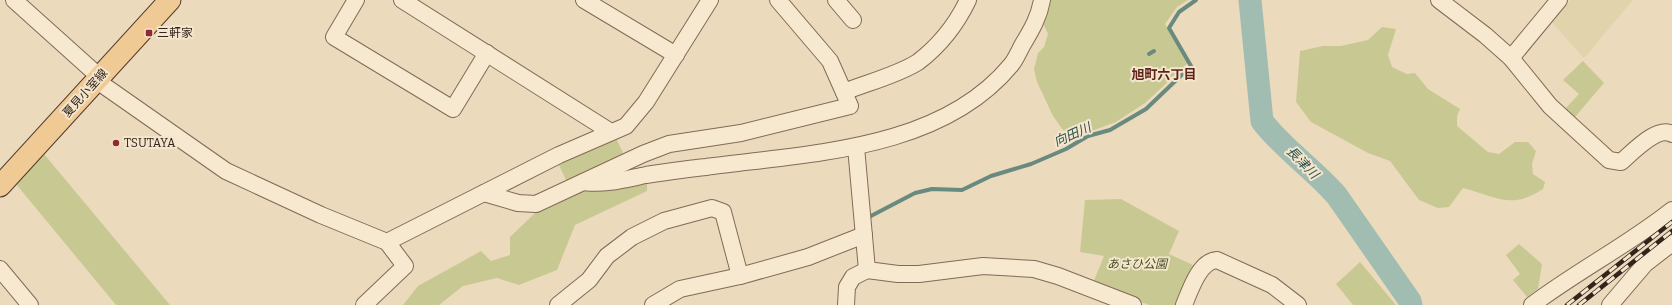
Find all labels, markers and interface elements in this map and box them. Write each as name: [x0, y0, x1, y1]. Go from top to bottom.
place label: 三軒家: [157, 26, 193, 40]
marker: 三軒家: [144, 28, 154, 38]
street label: 夏見小室線: [60, 66, 110, 120]
district label: 旭町六丁目: [1131, 67, 1197, 82]
water label: 向田川: [1051, 119, 1095, 149]
place label: TSUTAYA: [124, 136, 176, 150]
marker: TSUTAYA: [111, 138, 121, 148]
water label: 長津川: [1284, 143, 1323, 183]
park label: あさひ公園: [1107, 257, 1169, 271]

